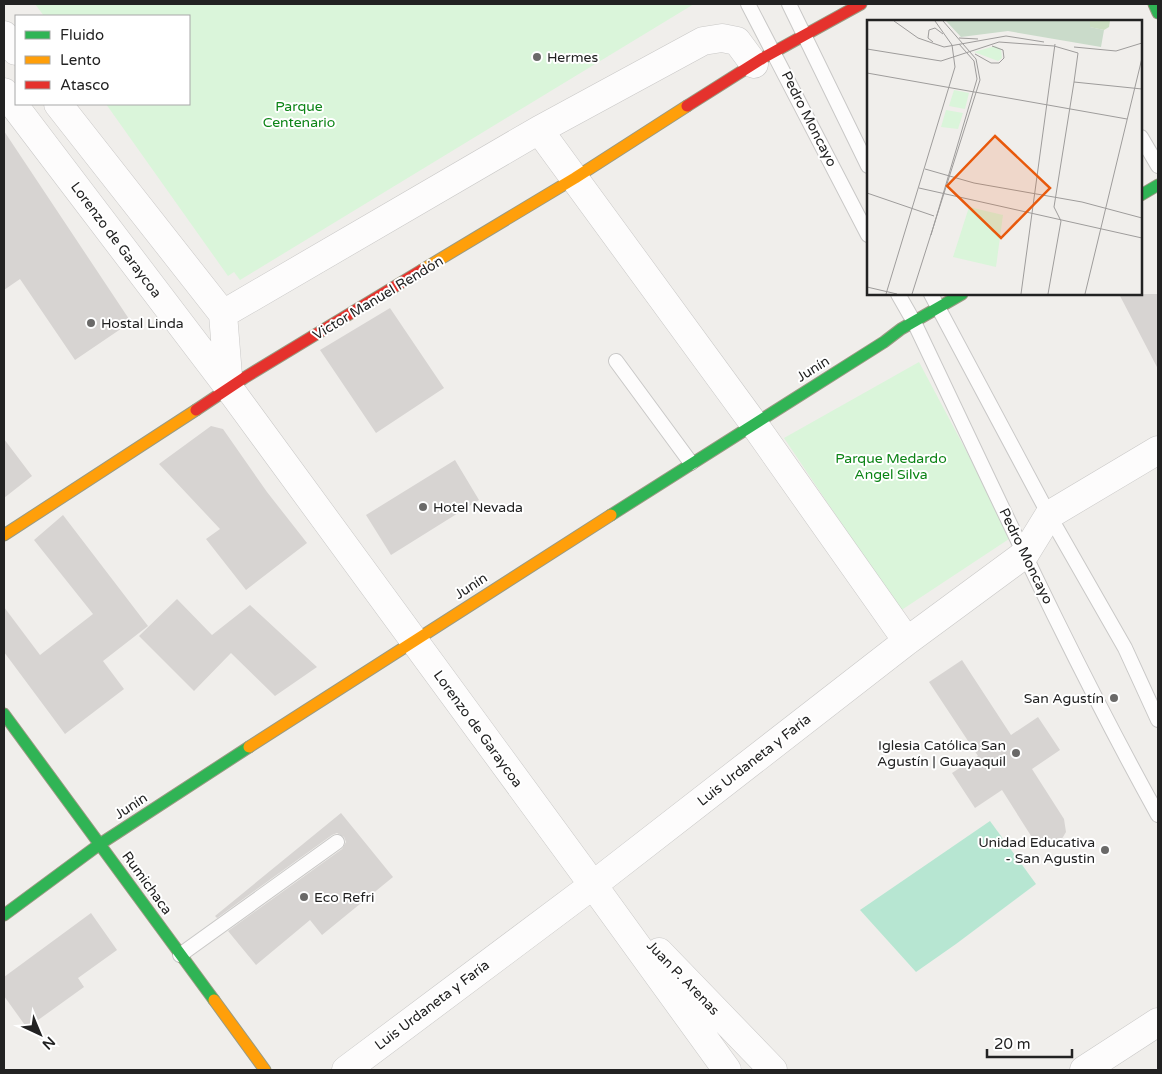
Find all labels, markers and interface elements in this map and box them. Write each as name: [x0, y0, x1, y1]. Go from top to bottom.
legend: [15, 15, 190, 105]
inset map: [867, 20, 1142, 295]
text: Fluido: [60, 26, 104, 44]
place label: Hermes: [547, 49, 598, 66]
text: Lento: [60, 51, 101, 69]
marker: Hermes: [531, 51, 543, 63]
street label: Pedro Moncayo: [778, 68, 840, 170]
text: Atasco: [60, 76, 109, 94]
park label: Parque Centenario: [263, 98, 335, 131]
street label: Lorenzo de Garaycoa: [67, 179, 165, 301]
street label: Victor Manuel Rendón: [310, 252, 446, 344]
place label: Hostal Linda: [101, 315, 184, 332]
marker: Hostal Linda: [85, 317, 97, 329]
street label: Junín: [793, 352, 833, 386]
park label: Parque Medardo Angel Silva: [835, 450, 947, 483]
place label: Hotel Nevada: [433, 499, 523, 516]
marker: Hotel Nevada: [417, 501, 429, 513]
street label: Pedro Moncayo: [995, 505, 1057, 607]
street label: Junín: [451, 569, 491, 603]
street label: Lorenzo de Garaycoa: [430, 667, 526, 791]
place label: San Agustín: [1024, 690, 1104, 707]
marker: San Agustín: [1108, 692, 1120, 704]
street label: Luis Urdaneta y Faría: [694, 710, 814, 810]
place label: Iglesia Católica San Agustín | Guayaquil: [877, 737, 1006, 770]
marker: Iglesia Católica San Agustín | Guayaquil: [1010, 747, 1022, 759]
street label: Junín: [111, 789, 151, 823]
place label: Unidad Educativa - San Agustin: [978, 834, 1095, 867]
marker: Unidad Educativa - San Agustin: [1099, 844, 1111, 856]
street label: Rumichaca: [118, 848, 176, 918]
place label: Eco Refri: [314, 889, 374, 906]
marker: Eco Refri: [298, 891, 310, 903]
street label: Juan P. Arenas: [643, 937, 723, 1019]
street label: Luis Urdaneta y Faría: [371, 956, 493, 1054]
north arrow: [15, 1009, 65, 1059]
scale bar: [987, 1026, 1072, 1058]
text: N: [39, 1033, 59, 1053]
text: 20 m: [994, 1035, 1031, 1053]

